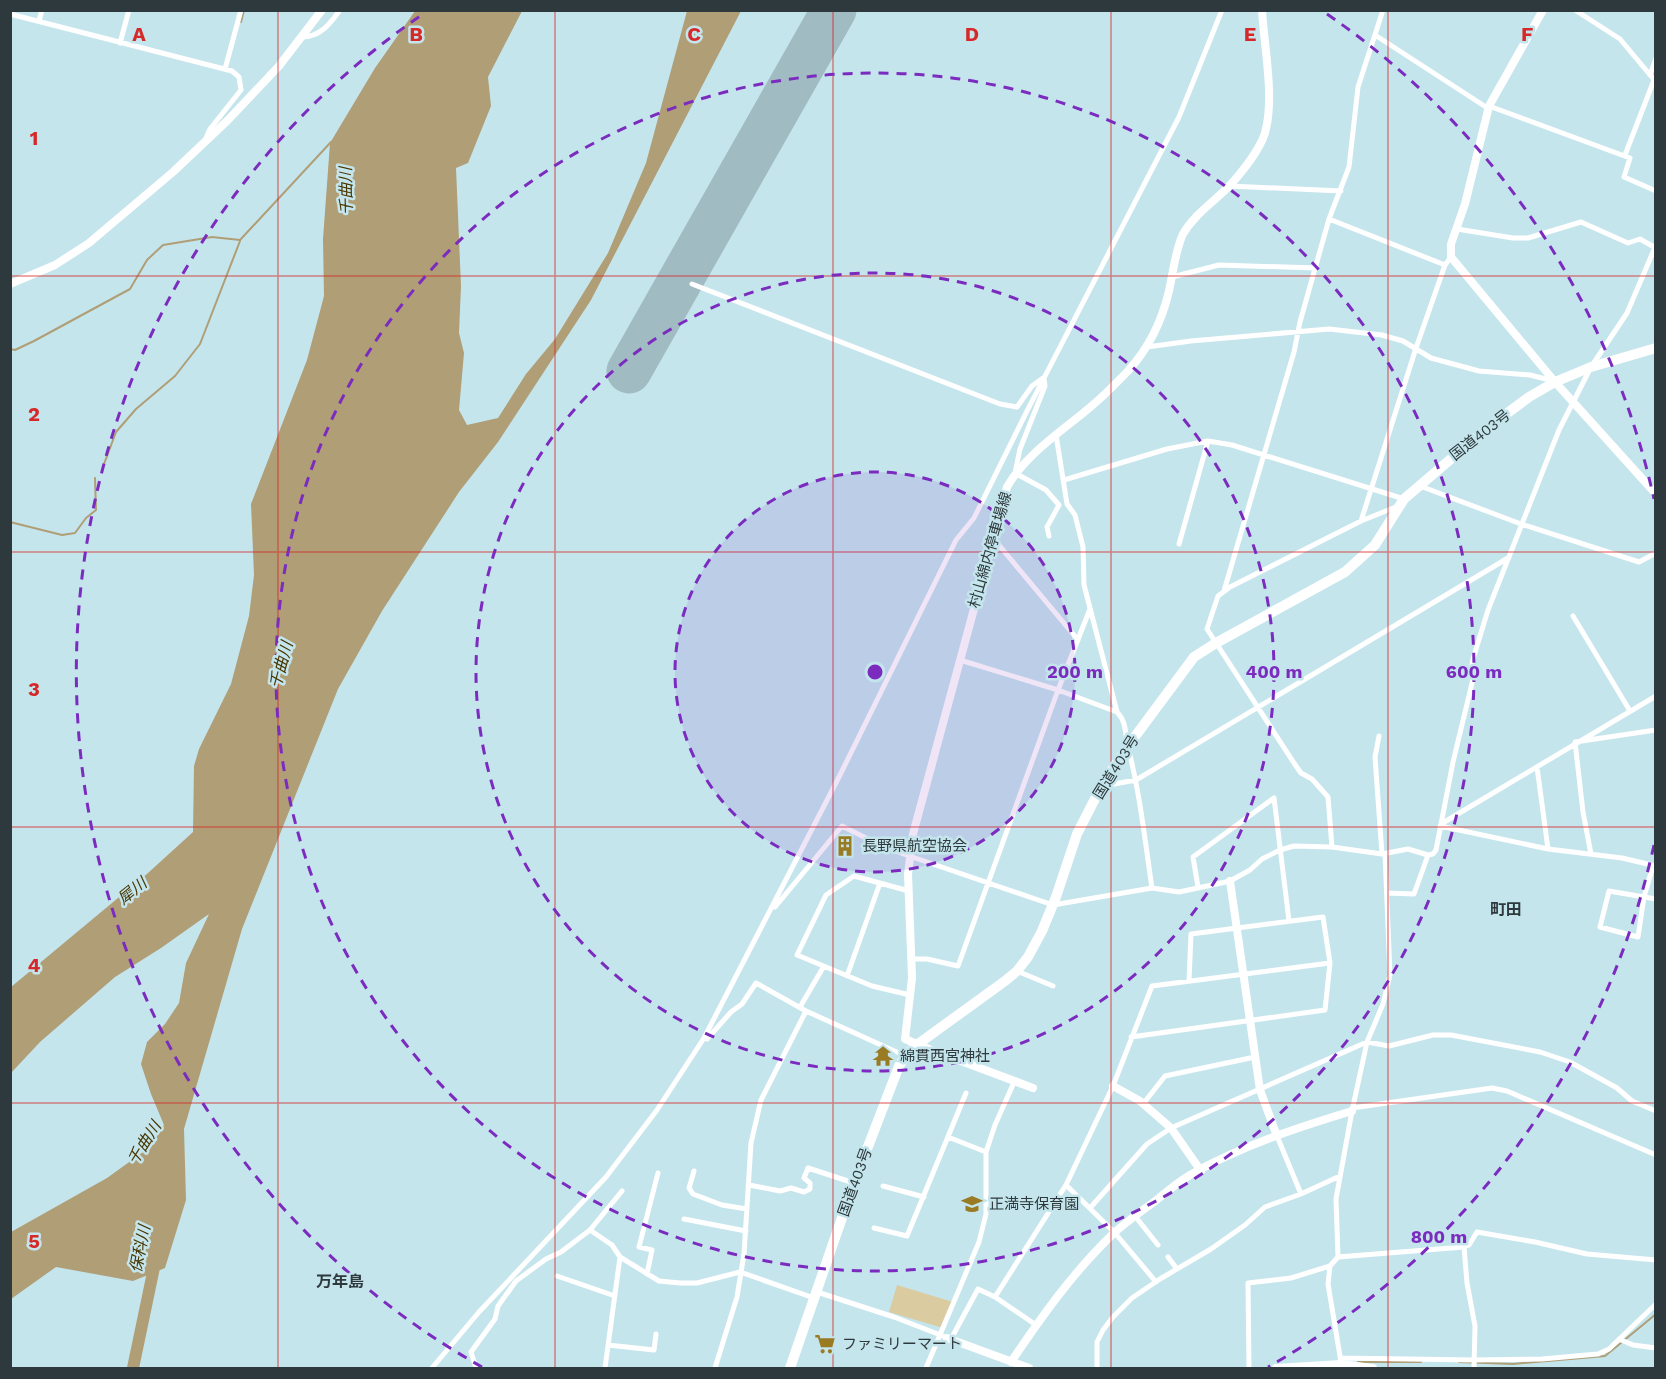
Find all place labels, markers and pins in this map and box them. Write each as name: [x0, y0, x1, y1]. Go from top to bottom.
centre of rings: [865, 662, 885, 682]
building icon: 長野県航空協会: [833, 834, 857, 858]
place label: 長野県航空協会: [862, 837, 967, 855]
temple icon: 綿貫西宮神社: [871, 1044, 895, 1068]
place label: 綿貫西宮神社: [900, 1047, 990, 1065]
school or university icon: 正満寺保育園: [960, 1192, 984, 1216]
place label: 正満寺保育園: [989, 1195, 1079, 1213]
supermarket icon: ファミリーマート: [813, 1332, 837, 1356]
place label: ファミリーマート: [842, 1335, 962, 1353]

